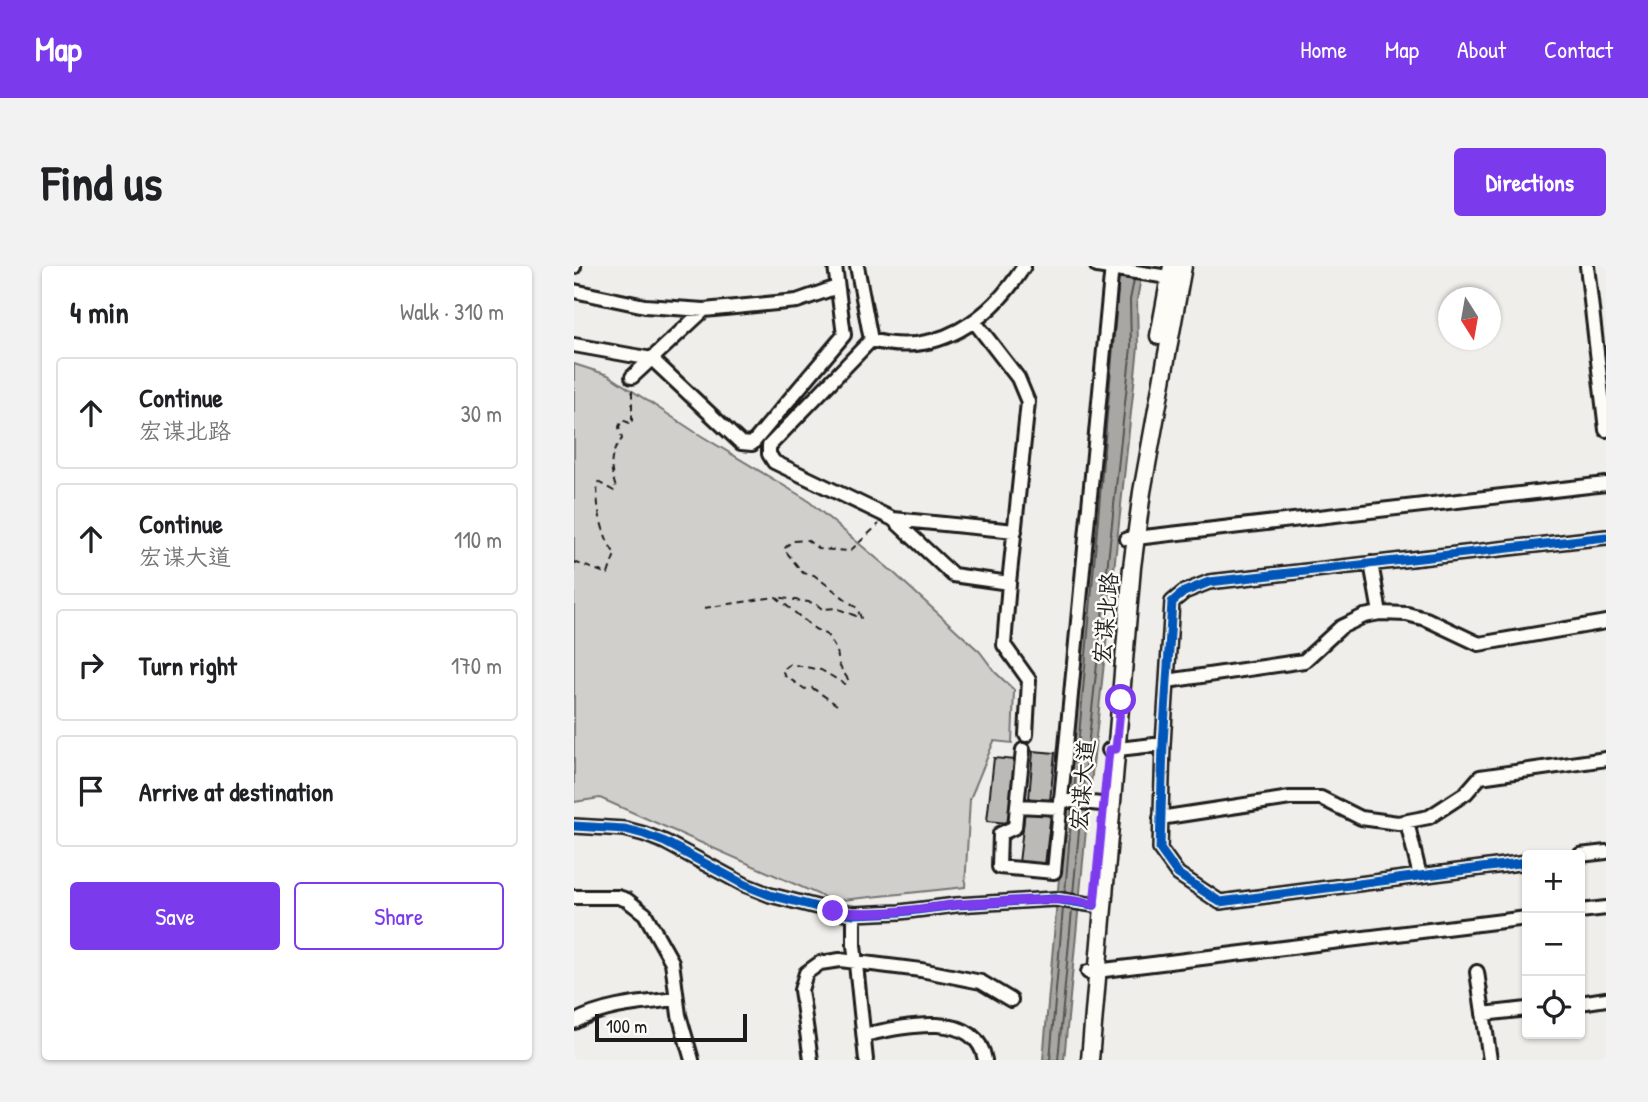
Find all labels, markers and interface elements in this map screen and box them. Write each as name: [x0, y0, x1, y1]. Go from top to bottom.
text: Map: [35, 27, 82, 71]
text: Home: [1300, 33, 1347, 65]
text: Map: [1385, 33, 1419, 65]
text: About: [1457, 33, 1506, 65]
text: Contact: [1544, 33, 1613, 65]
button: Directions: [1454, 148, 1606, 216]
text: Find us: [42, 149, 162, 215]
north arrow: [1438, 287, 1501, 350]
text: 4 min: [70, 292, 129, 332]
text: Walk · 310 m: [400, 296, 504, 327]
text: Continue: [139, 380, 223, 415]
icon: ahead: [72, 394, 110, 432]
text: 30 m: [460, 398, 502, 429]
text: 宏谋北路: [139, 415, 231, 446]
text: Continue: [139, 506, 223, 541]
icon: ahead: [72, 520, 110, 558]
text: 110 m: [454, 524, 502, 555]
text: 宏谋大道: [139, 541, 231, 572]
street label: 宏谋北路: [1086, 571, 1124, 665]
icon: right: [72, 646, 110, 684]
text: Turn right: [139, 648, 237, 683]
text: 170 m: [451, 650, 502, 681]
route start: [1105, 684, 1136, 715]
street label: 宏谋大道: [1063, 738, 1101, 832]
icon: arrive: [72, 772, 110, 810]
text: Arrive at destination: [139, 774, 334, 809]
map controls: [1522, 850, 1585, 1039]
button: +: [1522, 850, 1585, 913]
button: Save: [70, 882, 280, 950]
button: Share: [294, 882, 504, 950]
route end: [817, 895, 848, 926]
button: −: [1522, 913, 1585, 976]
button: locate: [1522, 976, 1585, 1039]
scale bar: [595, 1011, 747, 1043]
text: 100 m: [606, 1013, 647, 1039]

